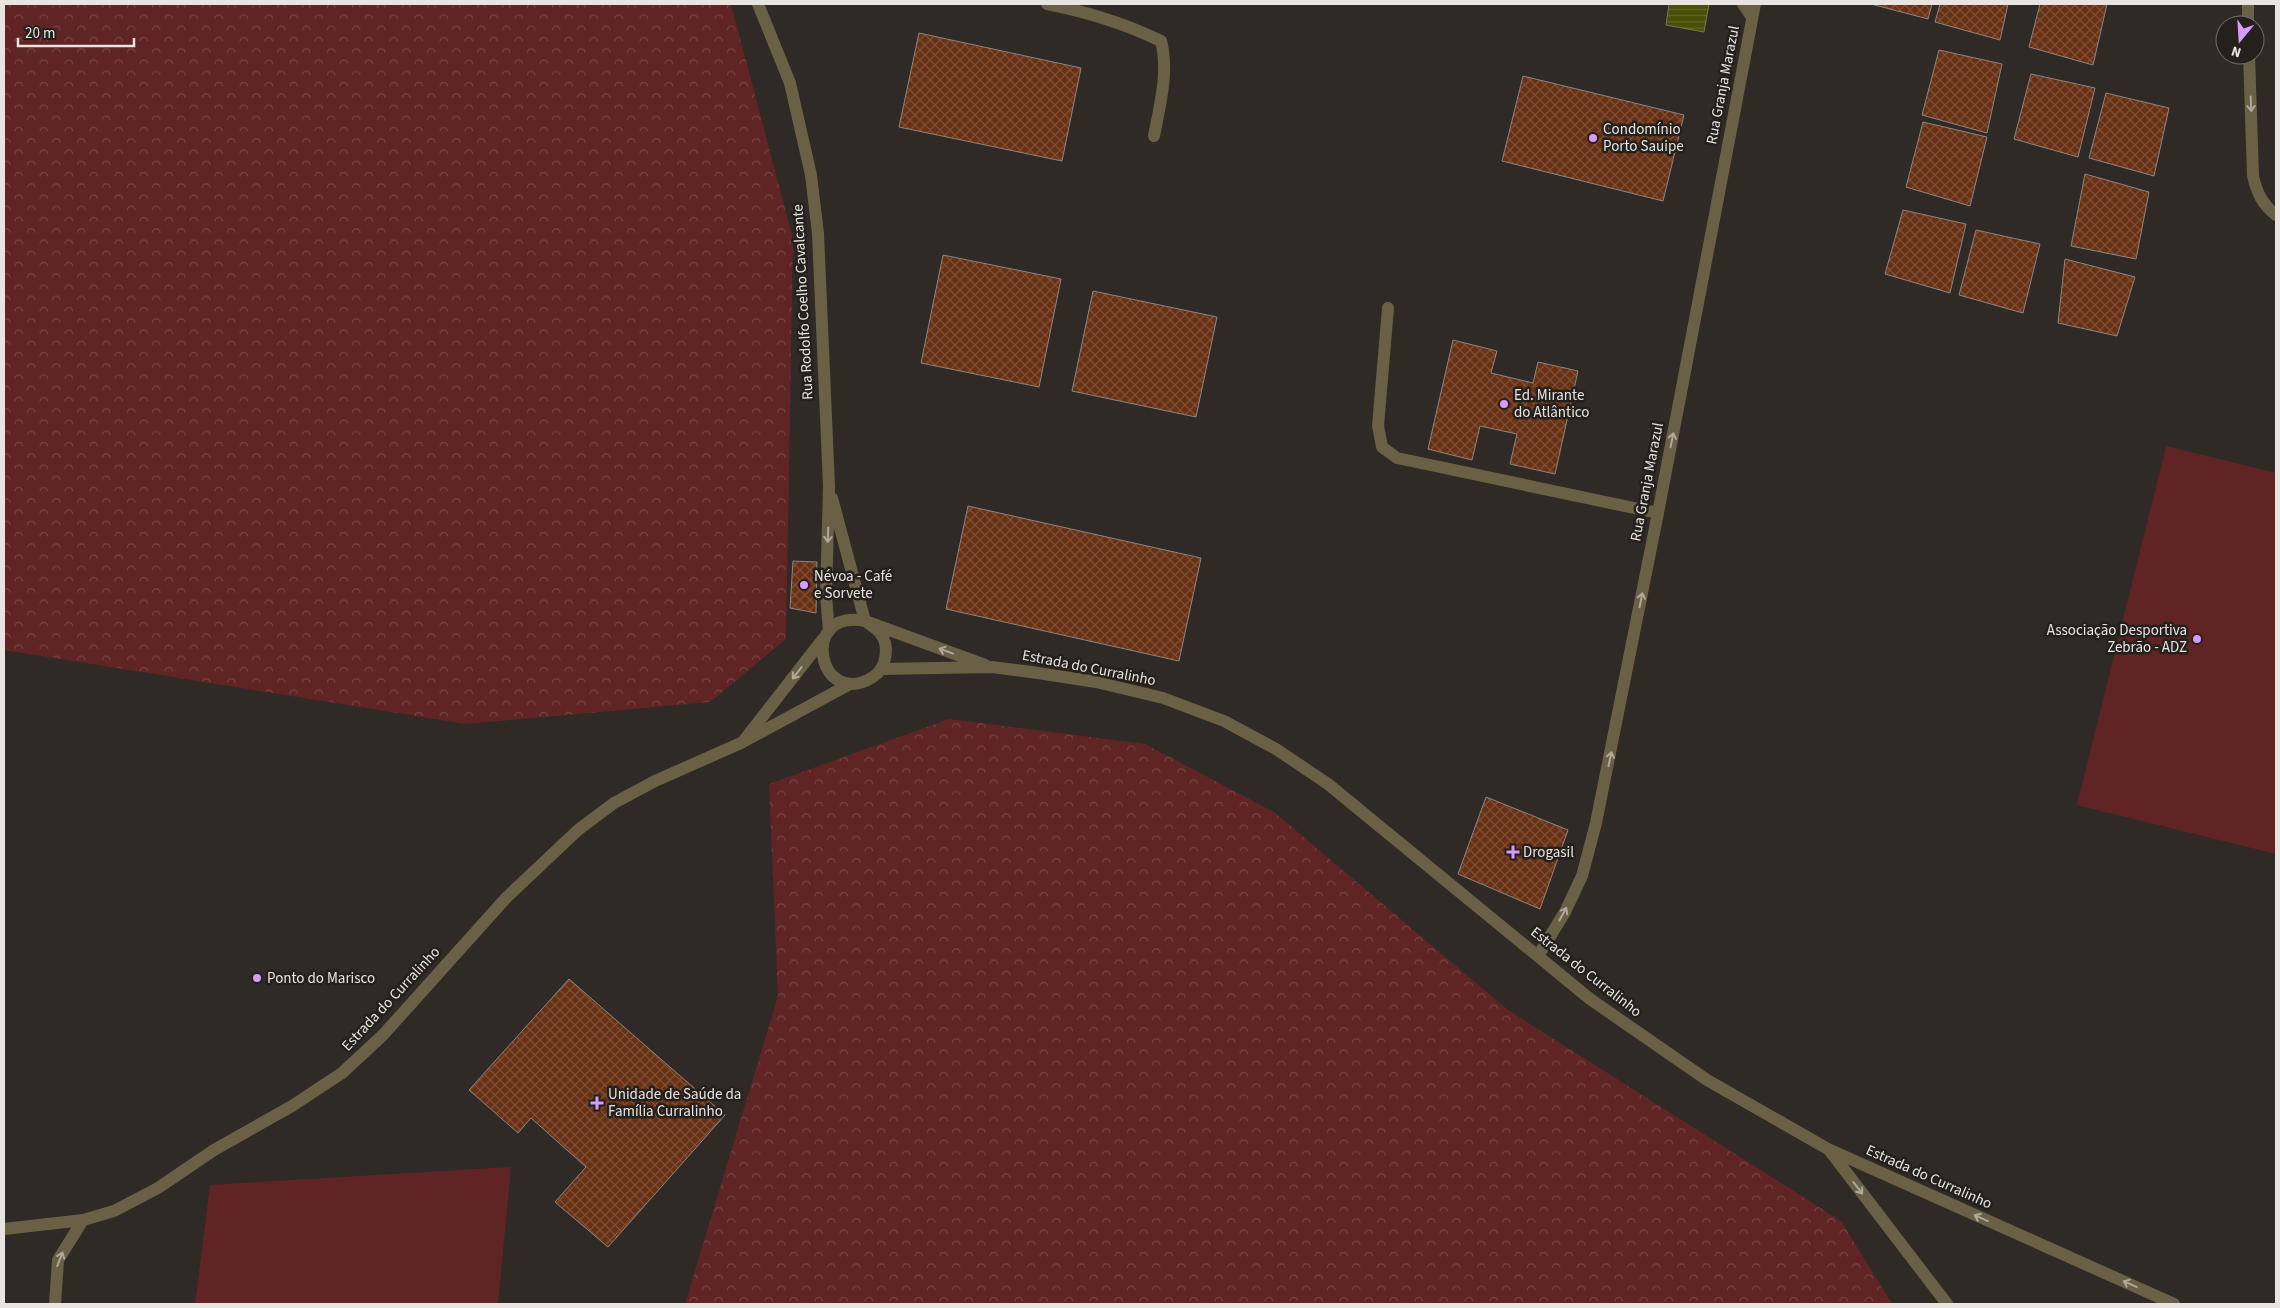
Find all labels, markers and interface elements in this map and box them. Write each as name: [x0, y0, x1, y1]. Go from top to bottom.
scale bar: [18, 15, 134, 47]
north arrow: [2215, 15, 2265, 65]
text: 20 m: [25, 23, 55, 44]
street label: Rua Granja Marazul: [1701, 24, 1745, 146]
text: N: [2229, 40, 2244, 62]
one-way arrow: [2246, 95, 2255, 111]
place label: Condomínio Porto Sauipe: [1603, 119, 1684, 157]
marker: Condomínio Porto Sauipe: [1587, 132, 1599, 144]
street label: Rua Rodolfo Coelho Cavalcante: [787, 204, 819, 400]
place label: Ed. Mirante do Atlântico: [1514, 385, 1589, 423]
marker: Ed. Mirante do Atlântico: [1498, 398, 1510, 410]
street label: Rua Granja Marazul: [1625, 421, 1669, 543]
one-way arrow: [1668, 433, 1677, 449]
one-way arrow: [823, 527, 832, 543]
place label: Névoa - Café e Sorvete: [814, 566, 892, 604]
marker: Névoa - Café e Sorvete: [798, 579, 810, 591]
one-way arrow: [1637, 592, 1646, 608]
place label: Associação Desportiva Zebrão - ADZ: [2047, 620, 2187, 658]
marker: Associação Desportiva Zebrão - ADZ: [2191, 633, 2203, 645]
street label: Estrada do Curralinho: [1020, 645, 1158, 691]
one-way arrow: [939, 646, 954, 655]
one-way arrow: [791, 666, 802, 679]
one-way arrow: [1606, 752, 1615, 768]
place label: Drogasil: [1523, 842, 1574, 863]
marker: Drogasil: [1507, 846, 1519, 858]
one-way arrow: [1558, 907, 1568, 922]
street label: Estrada do Curralinho: [1526, 922, 1646, 1022]
street label: Estrada do Curralinho: [337, 942, 445, 1056]
place label: Ponto do Marisco: [267, 968, 375, 989]
marker: Ponto do Marisco: [251, 972, 263, 984]
place label: Unidade de Saúde da Família Curralinho: [608, 1084, 741, 1122]
marker: Unidade de Saúde da Família Curralinho: [590, 1096, 604, 1110]
street label: Estrada do Curralinho: [1863, 1140, 1995, 1214]
one-way arrow: [1853, 1181, 1863, 1195]
one-way arrow: [1974, 1212, 1989, 1222]
one-way arrow: [56, 1252, 65, 1267]
one-way arrow: [2123, 1279, 2138, 1289]

